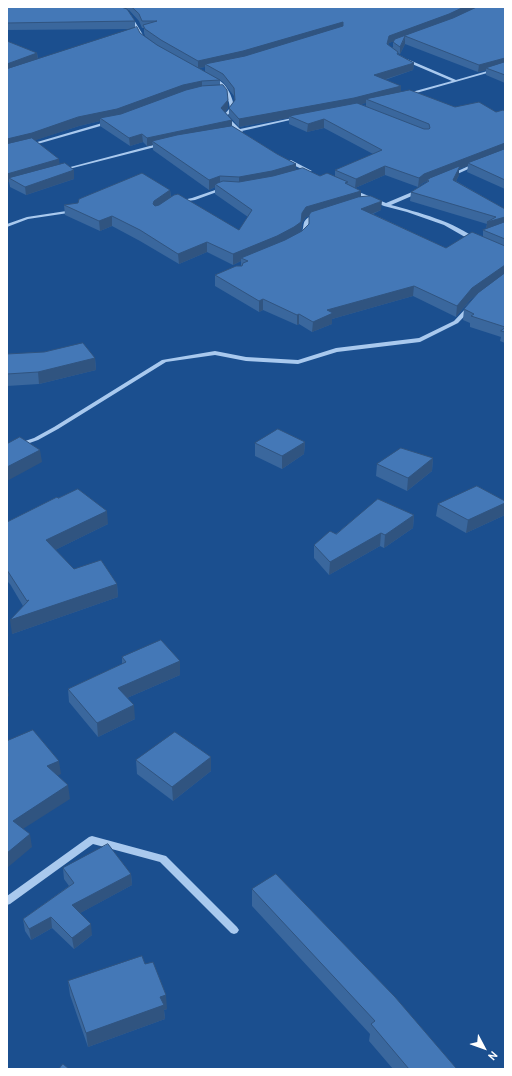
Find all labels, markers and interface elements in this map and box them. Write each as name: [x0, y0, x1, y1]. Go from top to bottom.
north arrow: [464, 1028, 504, 1068]
text: N: [485, 1048, 501, 1063]

